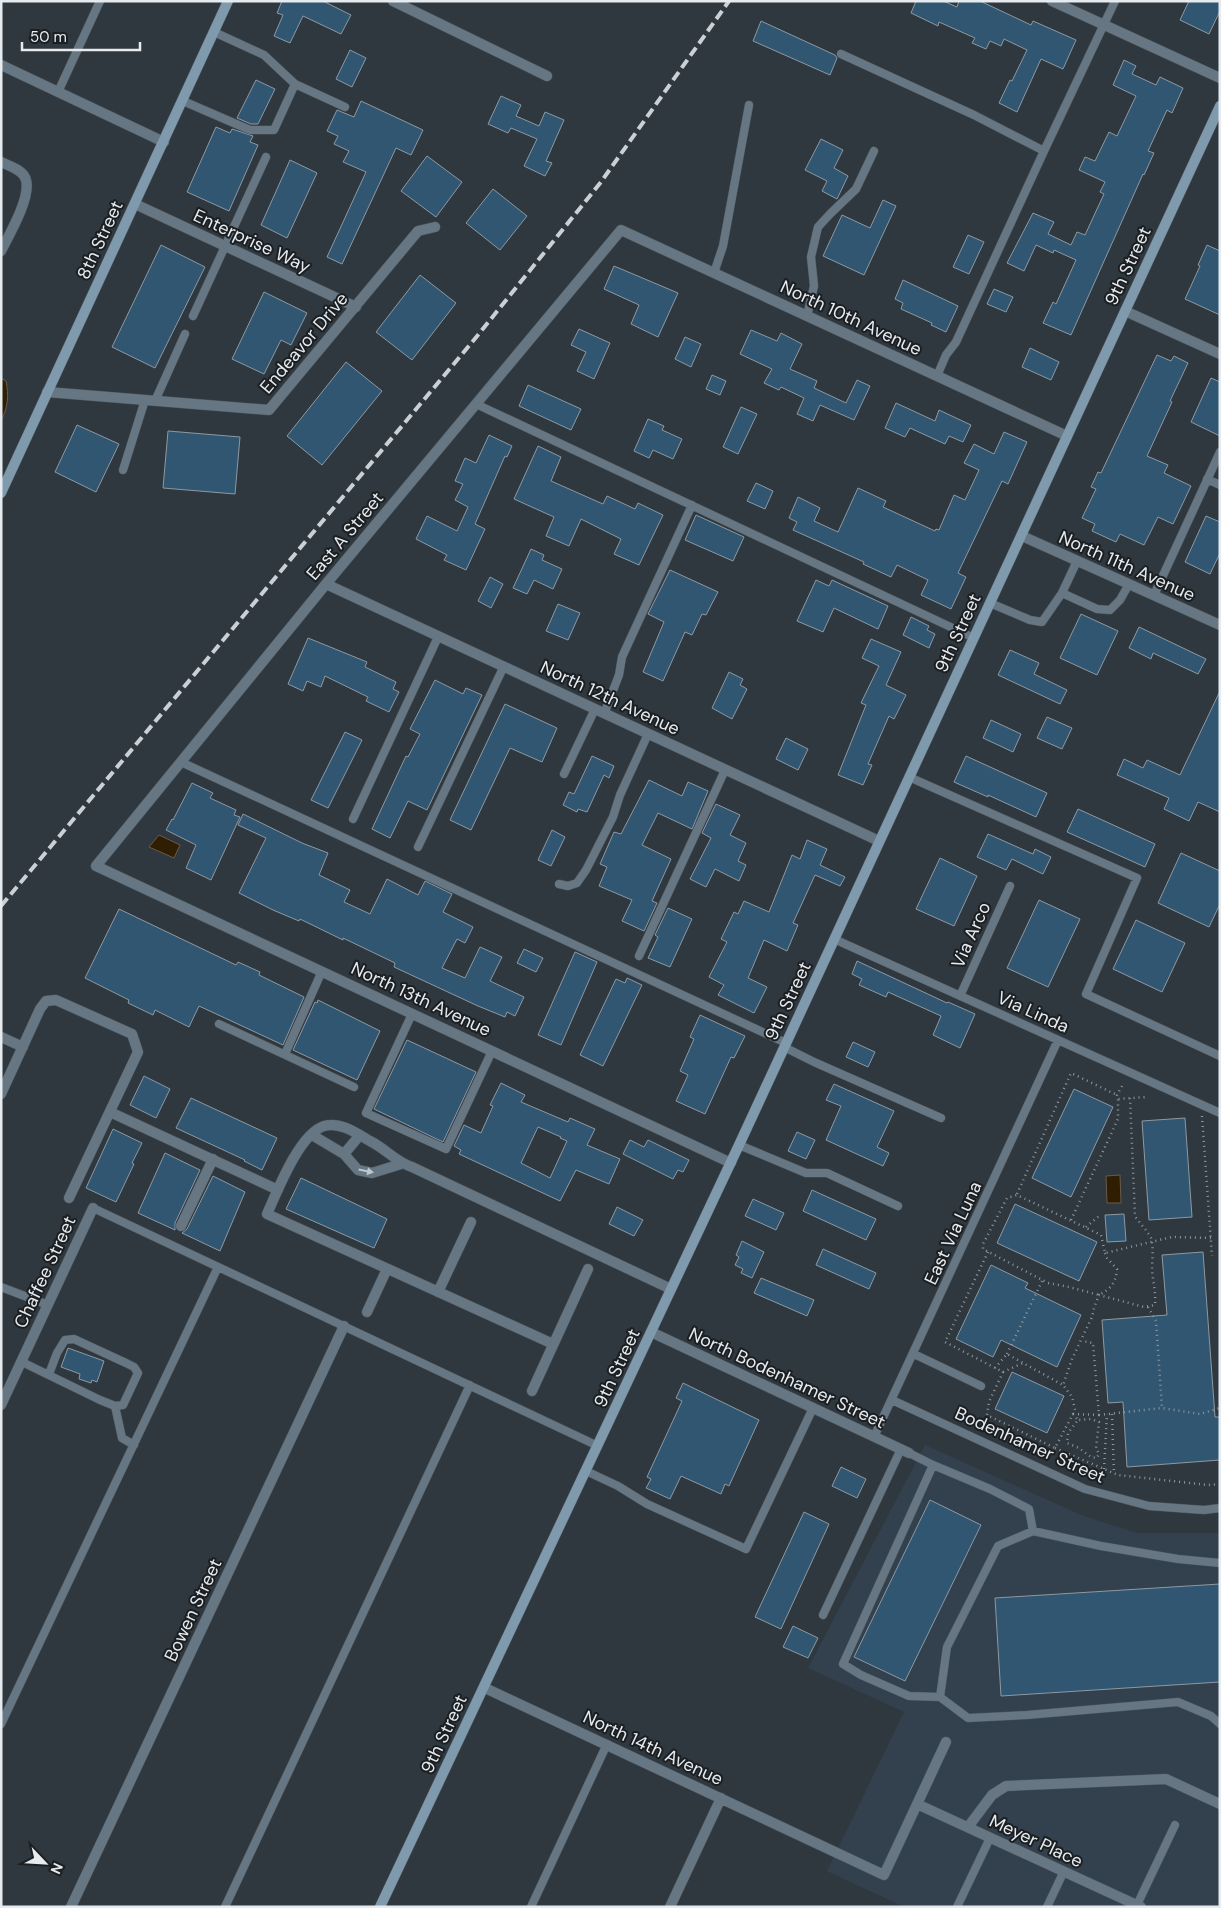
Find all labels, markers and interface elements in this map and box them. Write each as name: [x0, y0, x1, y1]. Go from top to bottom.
scale bar: [22, 20, 140, 52]
text: 50 m: [30, 27, 67, 47]
street label: 8th Street: [71, 197, 129, 283]
street label: Enterprise Way: [190, 203, 314, 279]
street label: 9th Street: [1099, 223, 1157, 309]
street label: North 10th Avenue: [776, 275, 926, 361]
street label: Endeavor Drive: [255, 287, 353, 399]
street label: East A Street: [301, 487, 389, 585]
street label: North 11th Avenue: [1055, 525, 1199, 607]
street label: 9th Street: [929, 590, 987, 676]
street label: North 12th Avenue: [536, 655, 684, 741]
street label: Via Arco: [946, 898, 996, 972]
street label: North 13th Avenue: [347, 956, 495, 1042]
street label: 9th Street: [759, 958, 817, 1044]
street label: Via Linda: [993, 986, 1073, 1038]
one-way arrow: [358, 1167, 374, 1175]
street label: East Via Luna: [919, 1177, 987, 1289]
street label: Chaffee Street: [9, 1212, 81, 1332]
street label: North Bodenhamer Street: [685, 1322, 889, 1434]
street label: 9th Street: [588, 1325, 646, 1411]
street label: Bodenhamer Street: [951, 1401, 1109, 1489]
street label: Bowen Street: [159, 1555, 227, 1665]
street label: 9th Street: [415, 1691, 473, 1777]
street label: North 14th Avenue: [579, 1705, 727, 1791]
street label: Meyer Place: [985, 1809, 1087, 1873]
north arrow: [20, 1838, 70, 1888]
text: N: [46, 1860, 67, 1877]

